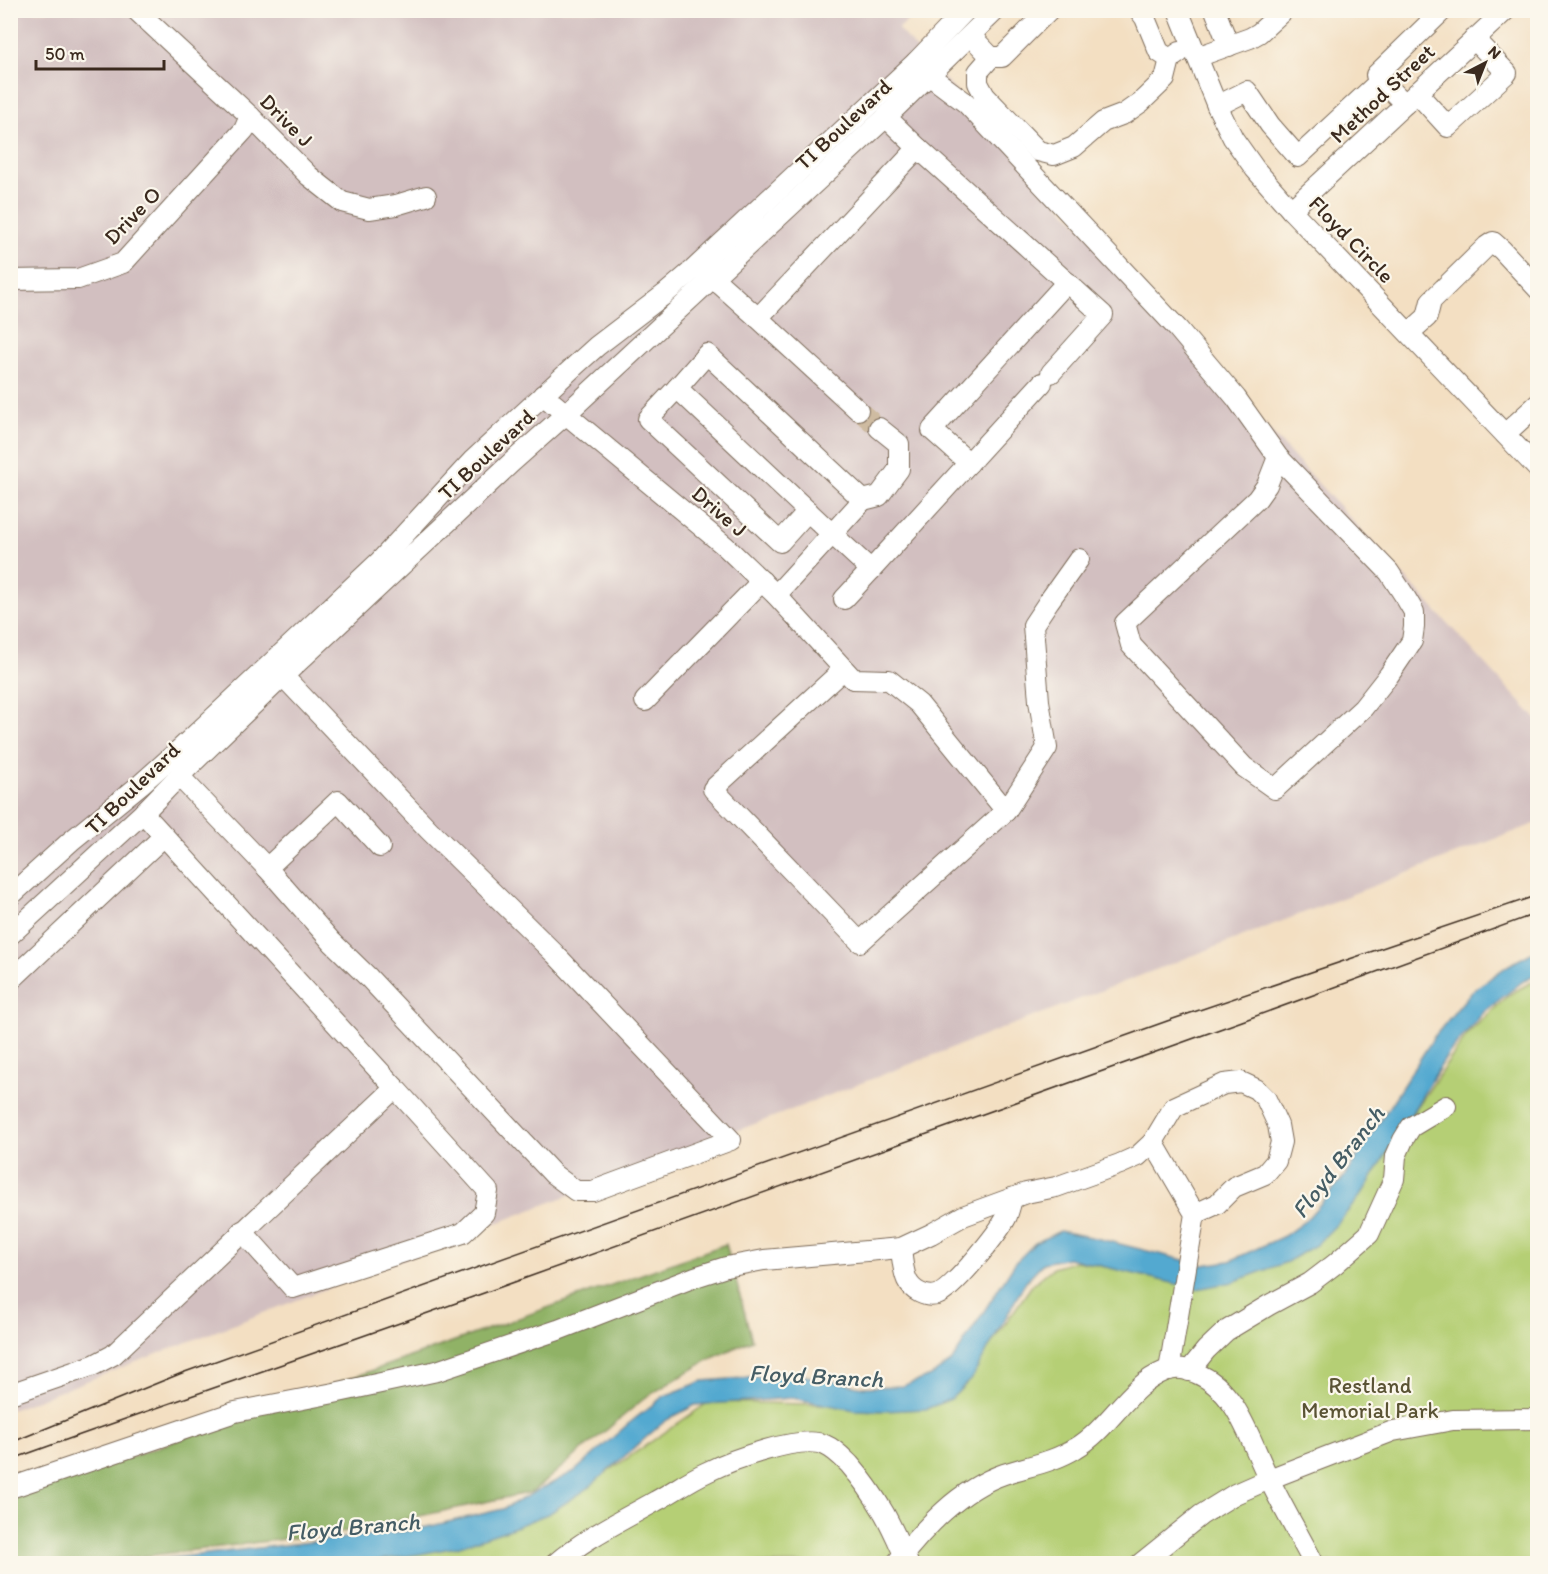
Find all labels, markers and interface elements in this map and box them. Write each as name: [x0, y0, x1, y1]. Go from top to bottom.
scale bar: [36, 33, 164, 71]
north arrow: [1455, 33, 1515, 93]
street label: Method Street: [1324, 38, 1440, 149]
text: N: [1484, 42, 1505, 63]
text: 50 m: [45, 43, 85, 65]
street label: TI Boulevard: [790, 73, 897, 176]
street label: Drive J: [254, 88, 319, 153]
street label: Drive O: [98, 181, 167, 250]
street label: Floyd Circle: [1303, 190, 1400, 289]
street label: TI Boulevard: [433, 403, 540, 506]
street label: Drive J: [686, 480, 753, 543]
street label: TI Boulevard: [79, 736, 186, 840]
water label: Floyd Branch: [1285, 1099, 1391, 1224]
water label: Floyd Branch: [748, 1357, 885, 1394]
park label: Restland Memorial Park: [1301, 1372, 1439, 1424]
water label: Floyd Branch: [285, 1506, 422, 1547]

